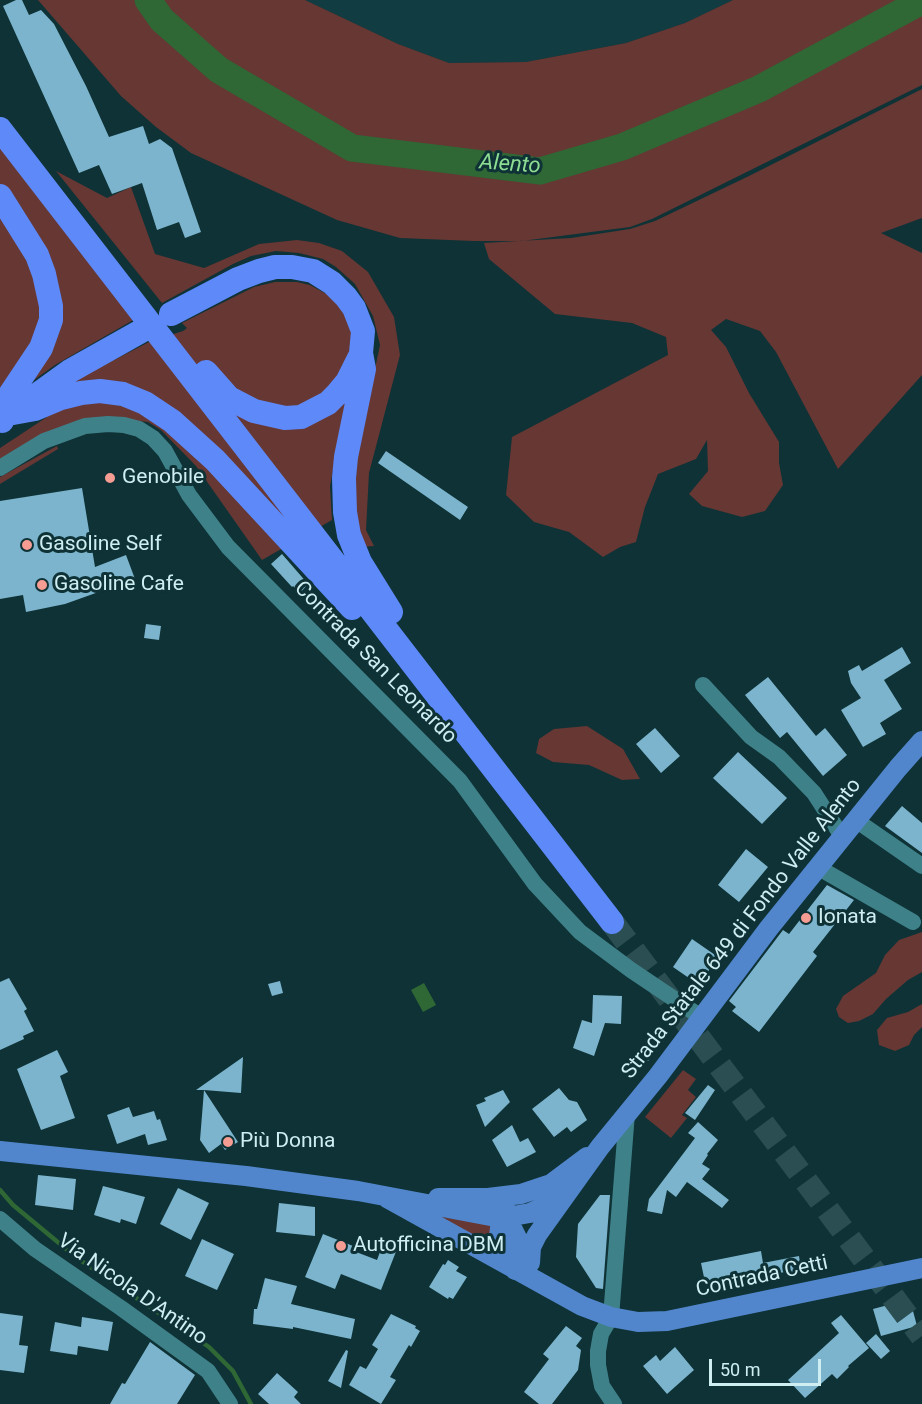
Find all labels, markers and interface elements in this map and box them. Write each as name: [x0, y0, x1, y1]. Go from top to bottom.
water label: Alento: [479, 150, 541, 180]
place label: Genobile: [122, 465, 204, 491]
marker: Genobile: [103, 471, 117, 485]
place label: Gasoline Self: [39, 532, 162, 558]
marker: Gasoline Self: [20, 538, 34, 552]
place label: Gasoline Cafe: [54, 572, 184, 598]
street label: Contrada San Leonardo: [288, 576, 462, 750]
marker: Gasoline Cafe: [35, 578, 49, 592]
street label: Strada Statale 649 di Fondo Valle Alento: [617, 774, 867, 1084]
place label: Ionata: [818, 905, 877, 931]
marker: Ionata: [799, 911, 813, 925]
place label: Più Donna: [240, 1129, 336, 1155]
marker: Più Donna: [221, 1135, 235, 1149]
street label: Via Nicola D'Antino: [52, 1229, 212, 1351]
place label: Autofficina DBM: [353, 1233, 504, 1259]
marker: Autofficina DBM: [334, 1239, 348, 1253]
street label: Contrada Cetti: [694, 1251, 830, 1303]
scale bar: [712, 1347, 824, 1385]
text: 50 m: [720, 1359, 760, 1380]

